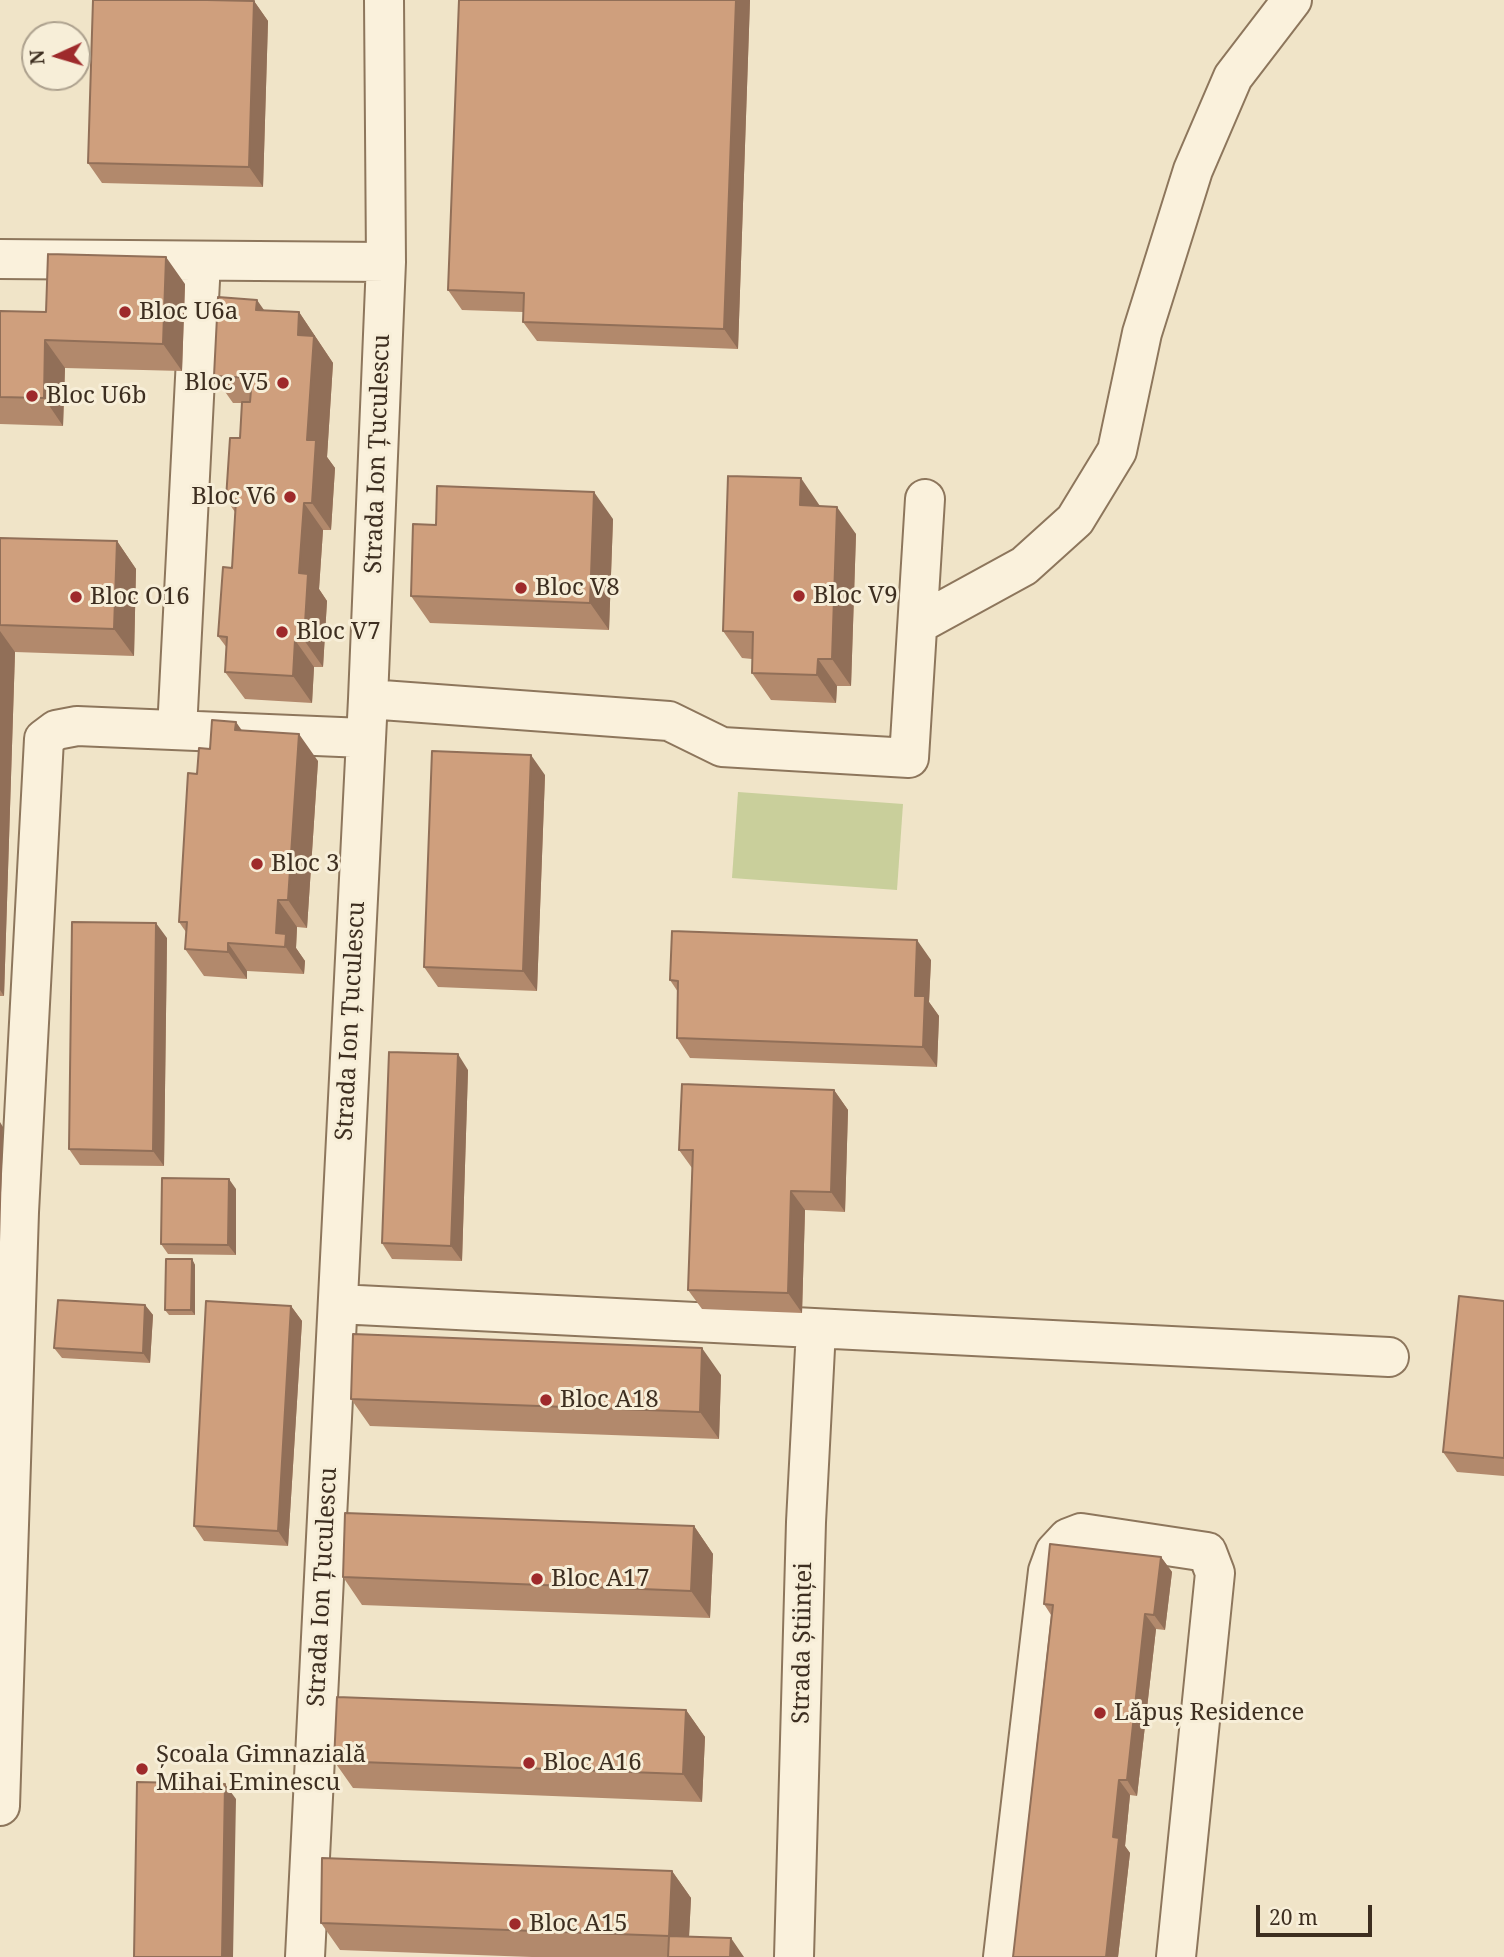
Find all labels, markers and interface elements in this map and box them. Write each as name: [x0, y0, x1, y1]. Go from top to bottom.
north arrow: [21, 21, 91, 91]
text: N: [24, 49, 51, 66]
place label: Bloc U6a: [139, 298, 238, 326]
marker: Bloc U6a: [117, 304, 133, 320]
street label: Strada Ion Țuculescu: [359, 334, 397, 574]
place label: Bloc V5: [184, 369, 269, 397]
marker: Bloc V5: [275, 375, 291, 391]
place label: Bloc U6b: [46, 382, 146, 410]
marker: Bloc U6b: [24, 388, 40, 404]
place label: Bloc V6: [191, 483, 276, 511]
marker: Bloc V6: [282, 489, 298, 505]
place label: Bloc V8: [535, 574, 620, 602]
marker: Bloc V8: [513, 580, 529, 596]
place label: Bloc V9: [813, 582, 898, 610]
place label: Bloc O16: [90, 583, 190, 611]
marker: Bloc V9: [791, 588, 807, 604]
marker: Bloc O16: [68, 589, 84, 605]
place label: Bloc V7: [296, 618, 381, 646]
marker: Bloc V7: [274, 624, 290, 640]
place label: Bloc 3: [271, 850, 339, 878]
marker: Bloc 3: [249, 856, 265, 872]
street label: Strada Ion Țuculescu: [330, 900, 372, 1142]
place label: Bloc A18: [560, 1386, 659, 1414]
marker: Bloc A18: [538, 1392, 554, 1408]
street label: Strada Ion Țuculescu: [302, 1466, 344, 1708]
street label: Strada Științei: [787, 1562, 819, 1724]
place label: Bloc A17: [551, 1565, 650, 1593]
marker: Bloc A17: [529, 1571, 545, 1587]
place label: Lăpuș Residence: [1114, 1699, 1304, 1727]
marker: Lăpuș Residence: [1092, 1705, 1108, 1721]
place label: Școala Gimnazială Mihai Eminescu: [156, 1741, 366, 1797]
place label: Bloc A16: [543, 1749, 642, 1777]
marker: Bloc A16: [521, 1755, 537, 1771]
marker: Școala Gimnazială Mihai Eminescu: [134, 1761, 150, 1777]
scale bar: [1259, 1890, 1374, 1934]
text: 20 m: [1269, 1903, 1318, 1931]
place label: Bloc A15: [529, 1910, 628, 1938]
marker: Bloc A15: [507, 1916, 523, 1932]

